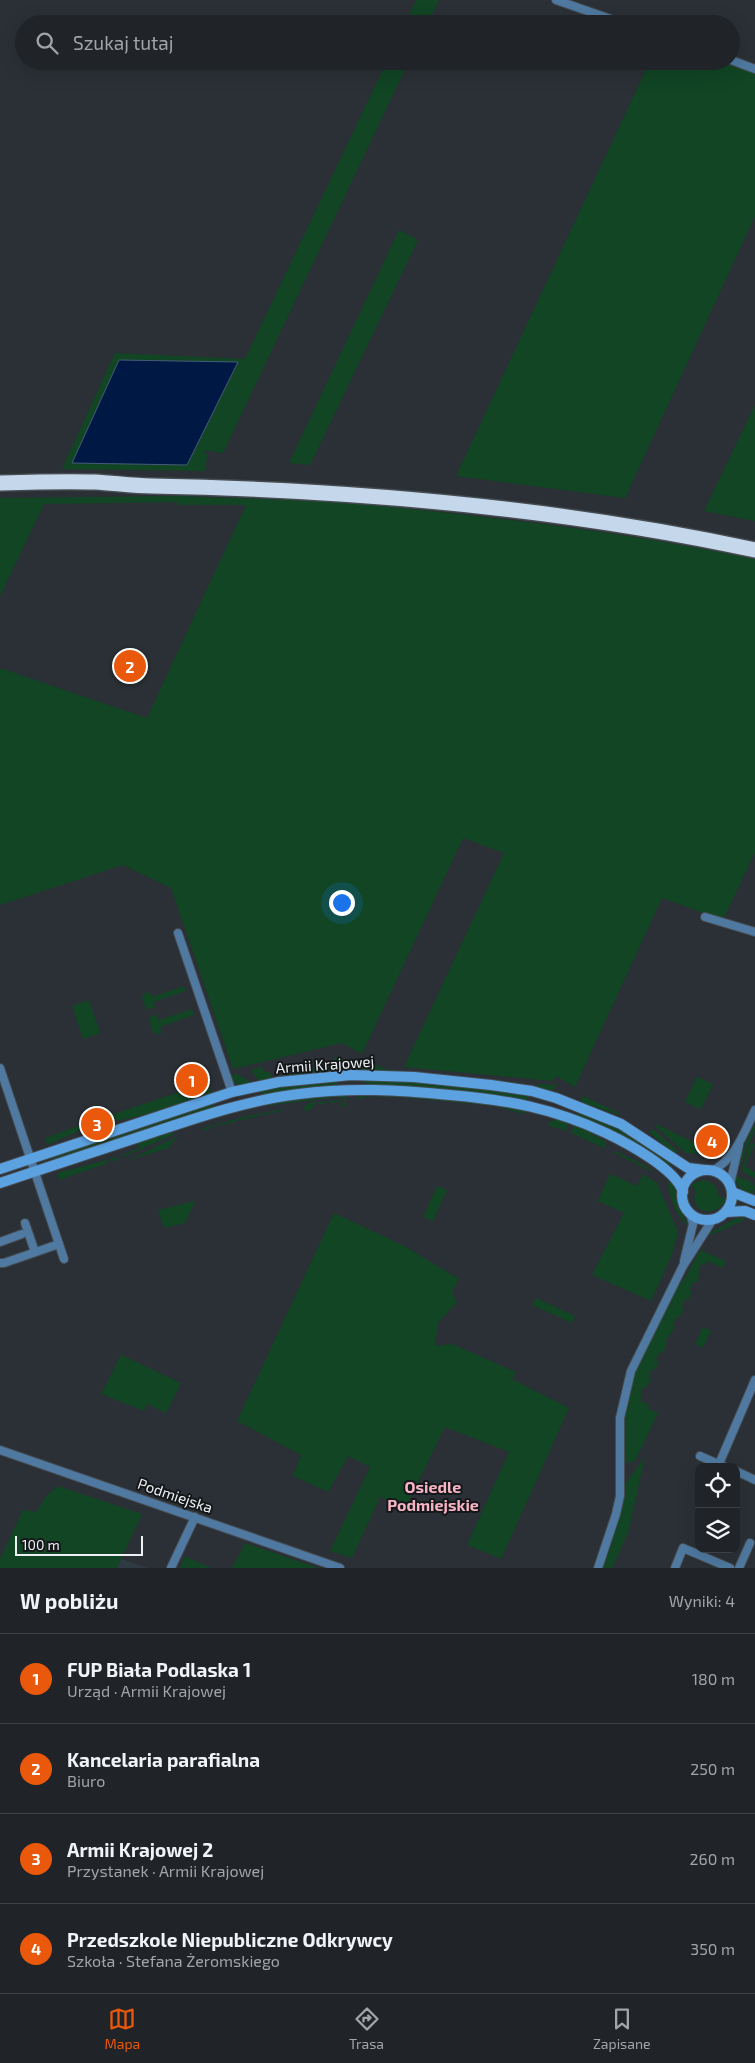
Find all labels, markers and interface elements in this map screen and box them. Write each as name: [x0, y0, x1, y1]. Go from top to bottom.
search box: [15, 15, 740, 70]
icon: search: [33, 29, 61, 57]
text: Szukaj tutaj: [73, 31, 173, 54]
pin: 2: [114, 647, 146, 685]
your location: [329, 890, 355, 916]
street label: Armii Krajowej: [275, 1052, 375, 1077]
pin: 1: [176, 1061, 208, 1099]
pin: 3: [81, 1105, 113, 1143]
pin: 4: [696, 1122, 728, 1160]
map controls: [695, 1463, 740, 1553]
button: locate: [695, 1463, 740, 1508]
street label: Podmiejska: [135, 1474, 215, 1517]
district label: Osiedle Podmiejskie: [387, 1477, 479, 1514]
button: layers: [695, 1508, 740, 1553]
scale bar: [15, 1533, 142, 1556]
text: 100 m: [22, 1536, 60, 1553]
text: W pobliżu: [20, 1588, 119, 1613]
text: Wyniki: 4: [669, 1591, 735, 1610]
text: FUP Biała Podlaska 1: [67, 1658, 251, 1681]
text: 1: [33, 1669, 39, 1688]
text: 180 m: [692, 1669, 735, 1688]
text: Urząd · Armii Krajowej: [67, 1681, 226, 1700]
text: Kancelaria parafialna: [67, 1748, 260, 1771]
text: 2: [31, 1759, 41, 1778]
text: 250 m: [690, 1759, 735, 1778]
text: Biuro: [67, 1771, 105, 1790]
text: Armii Krajowej 2: [67, 1838, 213, 1861]
text: 3: [31, 1849, 41, 1868]
text: 260 m: [690, 1849, 735, 1868]
text: Przystanek · Armii Krajowej: [67, 1861, 264, 1880]
text: Przedszkole Niepubliczne Odkrywcy: [67, 1928, 393, 1951]
text: 4: [31, 1939, 41, 1958]
text: 350 m: [690, 1939, 735, 1958]
text: Szkoła · Stefana Żeromskiego: [67, 1951, 280, 1970]
tab: Mapa: [104, 2005, 140, 2052]
tab: Trasa: [349, 2005, 384, 2052]
tab: Zapisane: [593, 2005, 651, 2052]

